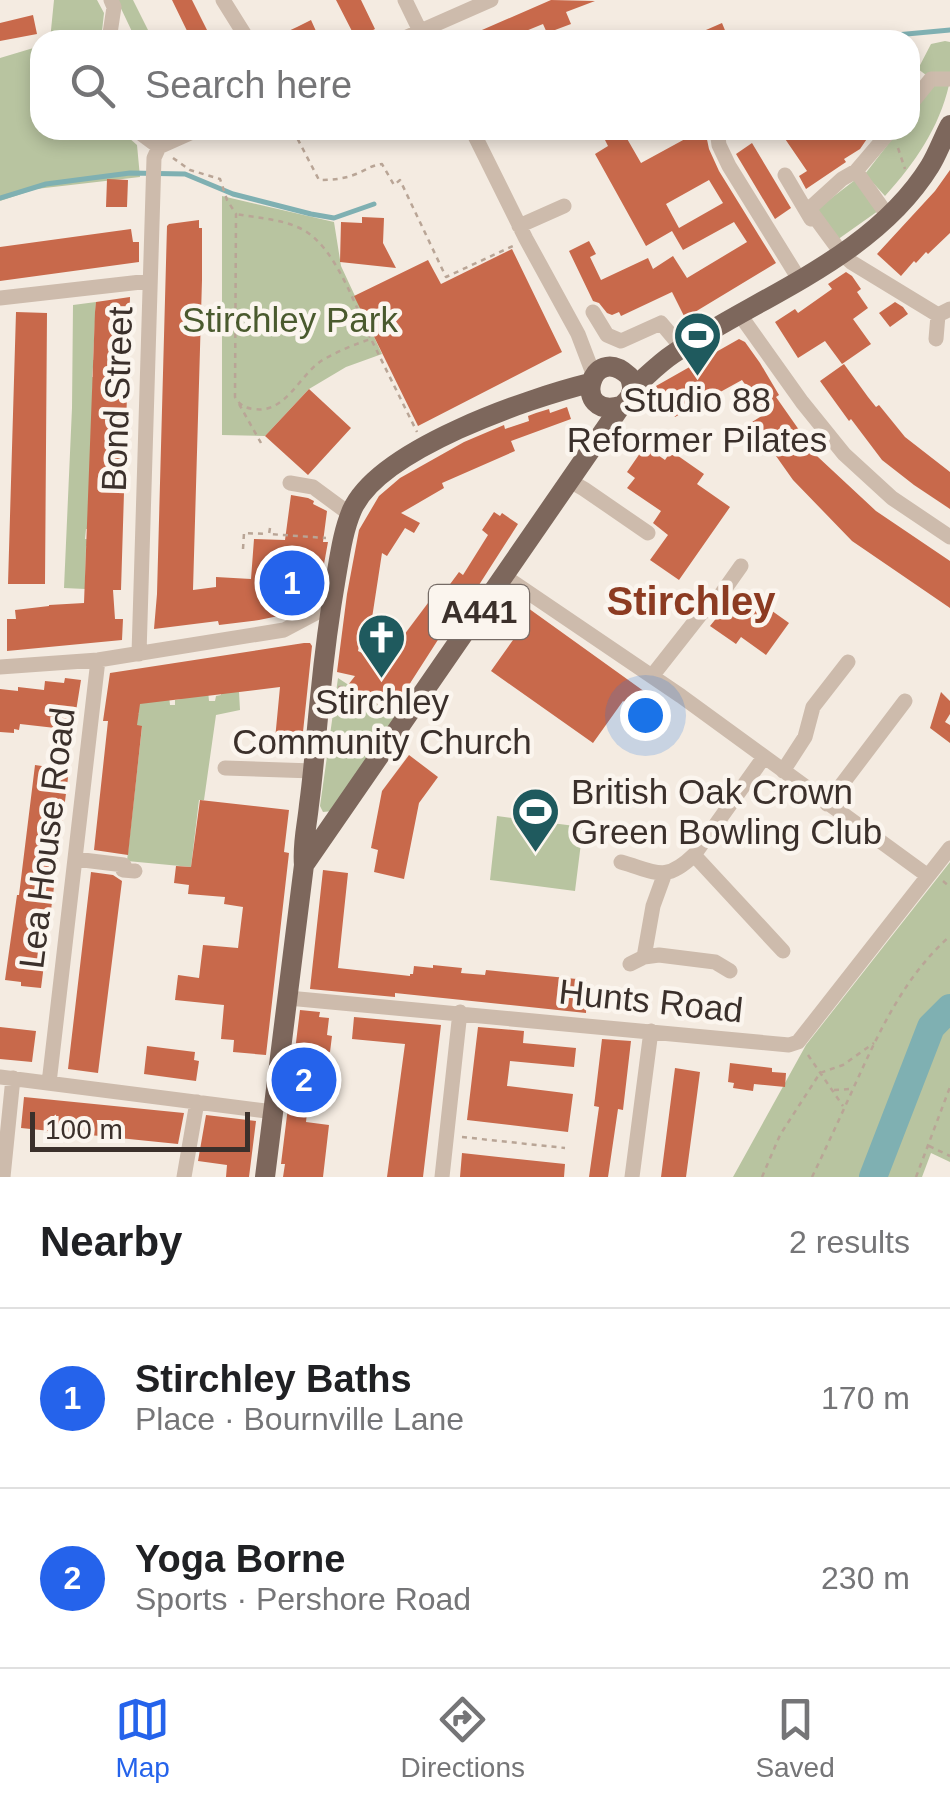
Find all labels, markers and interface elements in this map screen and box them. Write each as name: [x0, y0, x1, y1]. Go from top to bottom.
search box: [30, 30, 920, 140]
icon: search: [65, 58, 120, 113]
text: Search here: [145, 64, 352, 106]
park label: Stirchley Park: [182, 300, 398, 339]
street label: Bond Street: [94, 306, 139, 492]
sports icon: Studio 88 Reformer Pilates: [671, 310, 723, 378]
place label: Studio 88 Reformer Pilates: [567, 380, 827, 459]
pin: 1: [260, 546, 324, 620]
district label: Stirchley: [607, 579, 776, 623]
road number: A441: [429, 585, 529, 639]
church icon: Stirchley Community Church: [356, 612, 408, 680]
place label: Stirchley Community Church: [232, 682, 532, 761]
your location: [620, 690, 671, 741]
street label: Lea House Road: [11, 705, 82, 971]
place label: British Oak Crown Green Bowling Club: [571, 772, 882, 851]
sports icon: British Oak Crown Green Bowling Club: [510, 786, 562, 854]
street label: Hunts Road: [557, 971, 745, 1030]
pin: 2: [272, 1042, 336, 1118]
scale bar: [30, 1107, 250, 1152]
text: 100 m: [45, 1114, 123, 1145]
text: Nearby: [40, 1218, 182, 1265]
text: 2 results: [789, 1224, 910, 1260]
text: Stirchley Baths: [135, 1358, 412, 1400]
text: 1: [64, 1380, 81, 1416]
text: 170 m: [821, 1380, 910, 1416]
text: Place · Bournville Lane: [135, 1401, 464, 1437]
text: Yoga Borne: [135, 1538, 345, 1580]
text: 2: [64, 1560, 81, 1596]
text: 230 m: [821, 1560, 910, 1596]
text: Sports · Pershore Road: [135, 1581, 471, 1617]
tab: Map: [115, 1692, 170, 1784]
tab: Directions: [401, 1692, 525, 1784]
tab: Saved: [755, 1692, 835, 1784]

